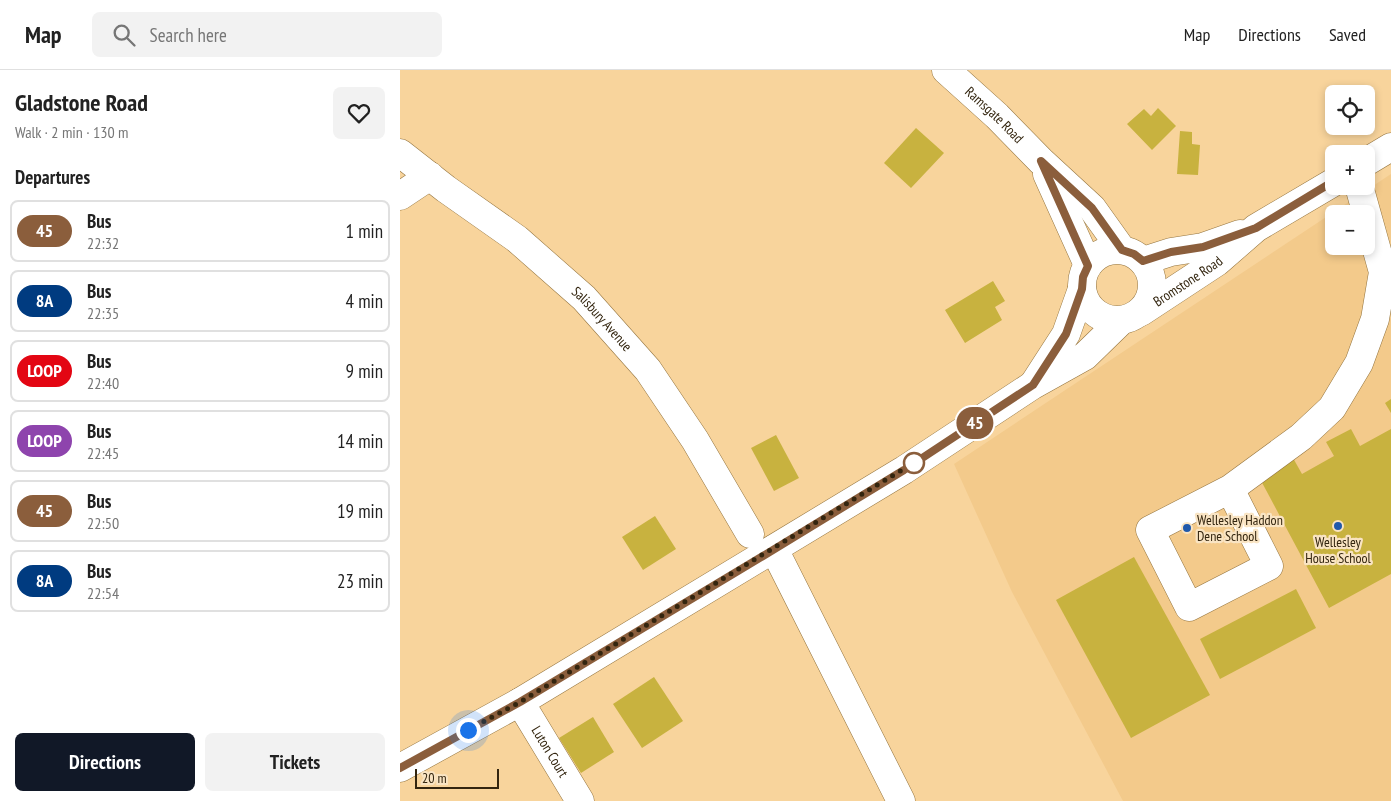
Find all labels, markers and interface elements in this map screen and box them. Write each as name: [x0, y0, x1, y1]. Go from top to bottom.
search box: [92, 12, 442, 57]
text: Map: [25, 19, 62, 50]
icon: search: [110, 21, 138, 49]
text: Search here: [150, 23, 227, 47]
text: Map: [1184, 23, 1210, 46]
text: Directions: [1238, 23, 1301, 46]
text: Saved: [1329, 23, 1366, 46]
street label: Ramsgate Road: [961, 83, 1028, 147]
map controls: [1325, 85, 1375, 255]
button: locate: [1325, 85, 1375, 135]
text: Gladstone Road: [15, 87, 148, 118]
button: heart: [333, 87, 385, 139]
text: Walk · 2 min · 130 m: [15, 122, 128, 142]
button: +: [1325, 145, 1375, 195]
text: Departures: [15, 165, 90, 189]
button: −: [1325, 205, 1375, 255]
text: Bus: [87, 209, 111, 233]
text: 45: [36, 219, 53, 242]
text: 1 min: [346, 219, 383, 243]
text: 22:32: [87, 233, 119, 253]
street label: Bromstone Road: [1150, 252, 1226, 310]
text: Bus: [87, 279, 111, 303]
street label: Salisbury Avenue: [568, 282, 636, 355]
text: 8A: [36, 289, 53, 312]
text: 4 min: [346, 289, 383, 313]
text: 22:35: [87, 303, 119, 323]
text: Bus: [87, 349, 111, 373]
text: LOOP: [27, 359, 62, 382]
text: 9 min: [346, 359, 383, 383]
text: 22:40: [87, 373, 119, 393]
line badge: 45: [952, 407, 998, 439]
text: 45: [966, 411, 984, 434]
text: Bus: [87, 419, 111, 443]
text: LOOP: [27, 429, 62, 452]
text: 14 min: [337, 429, 383, 453]
text: 22:45: [87, 443, 119, 463]
unlabelled marker: [903, 452, 925, 474]
text: Bus: [87, 489, 111, 513]
text: 45: [36, 499, 53, 522]
text: 19 min: [337, 499, 383, 523]
place label: Wellesley Haddon Dene School: [1197, 511, 1283, 545]
text: 22:50: [87, 513, 119, 533]
marker: Wellesley House School: [1332, 520, 1344, 532]
marker: Wellesley Haddon Dene School: [1181, 522, 1193, 534]
place label: Wellesley House School: [1305, 533, 1372, 567]
text: Bus: [87, 559, 111, 583]
text: 8A: [36, 569, 53, 592]
text: 23 min: [337, 569, 383, 593]
text: 22:54: [87, 583, 119, 603]
your location: [456, 718, 481, 743]
street label: Luton Court: [528, 723, 573, 781]
button: Directions: [15, 733, 195, 791]
button: Tickets: [205, 733, 385, 791]
scale bar: [415, 766, 499, 789]
text: 20 m: [422, 769, 447, 787]

